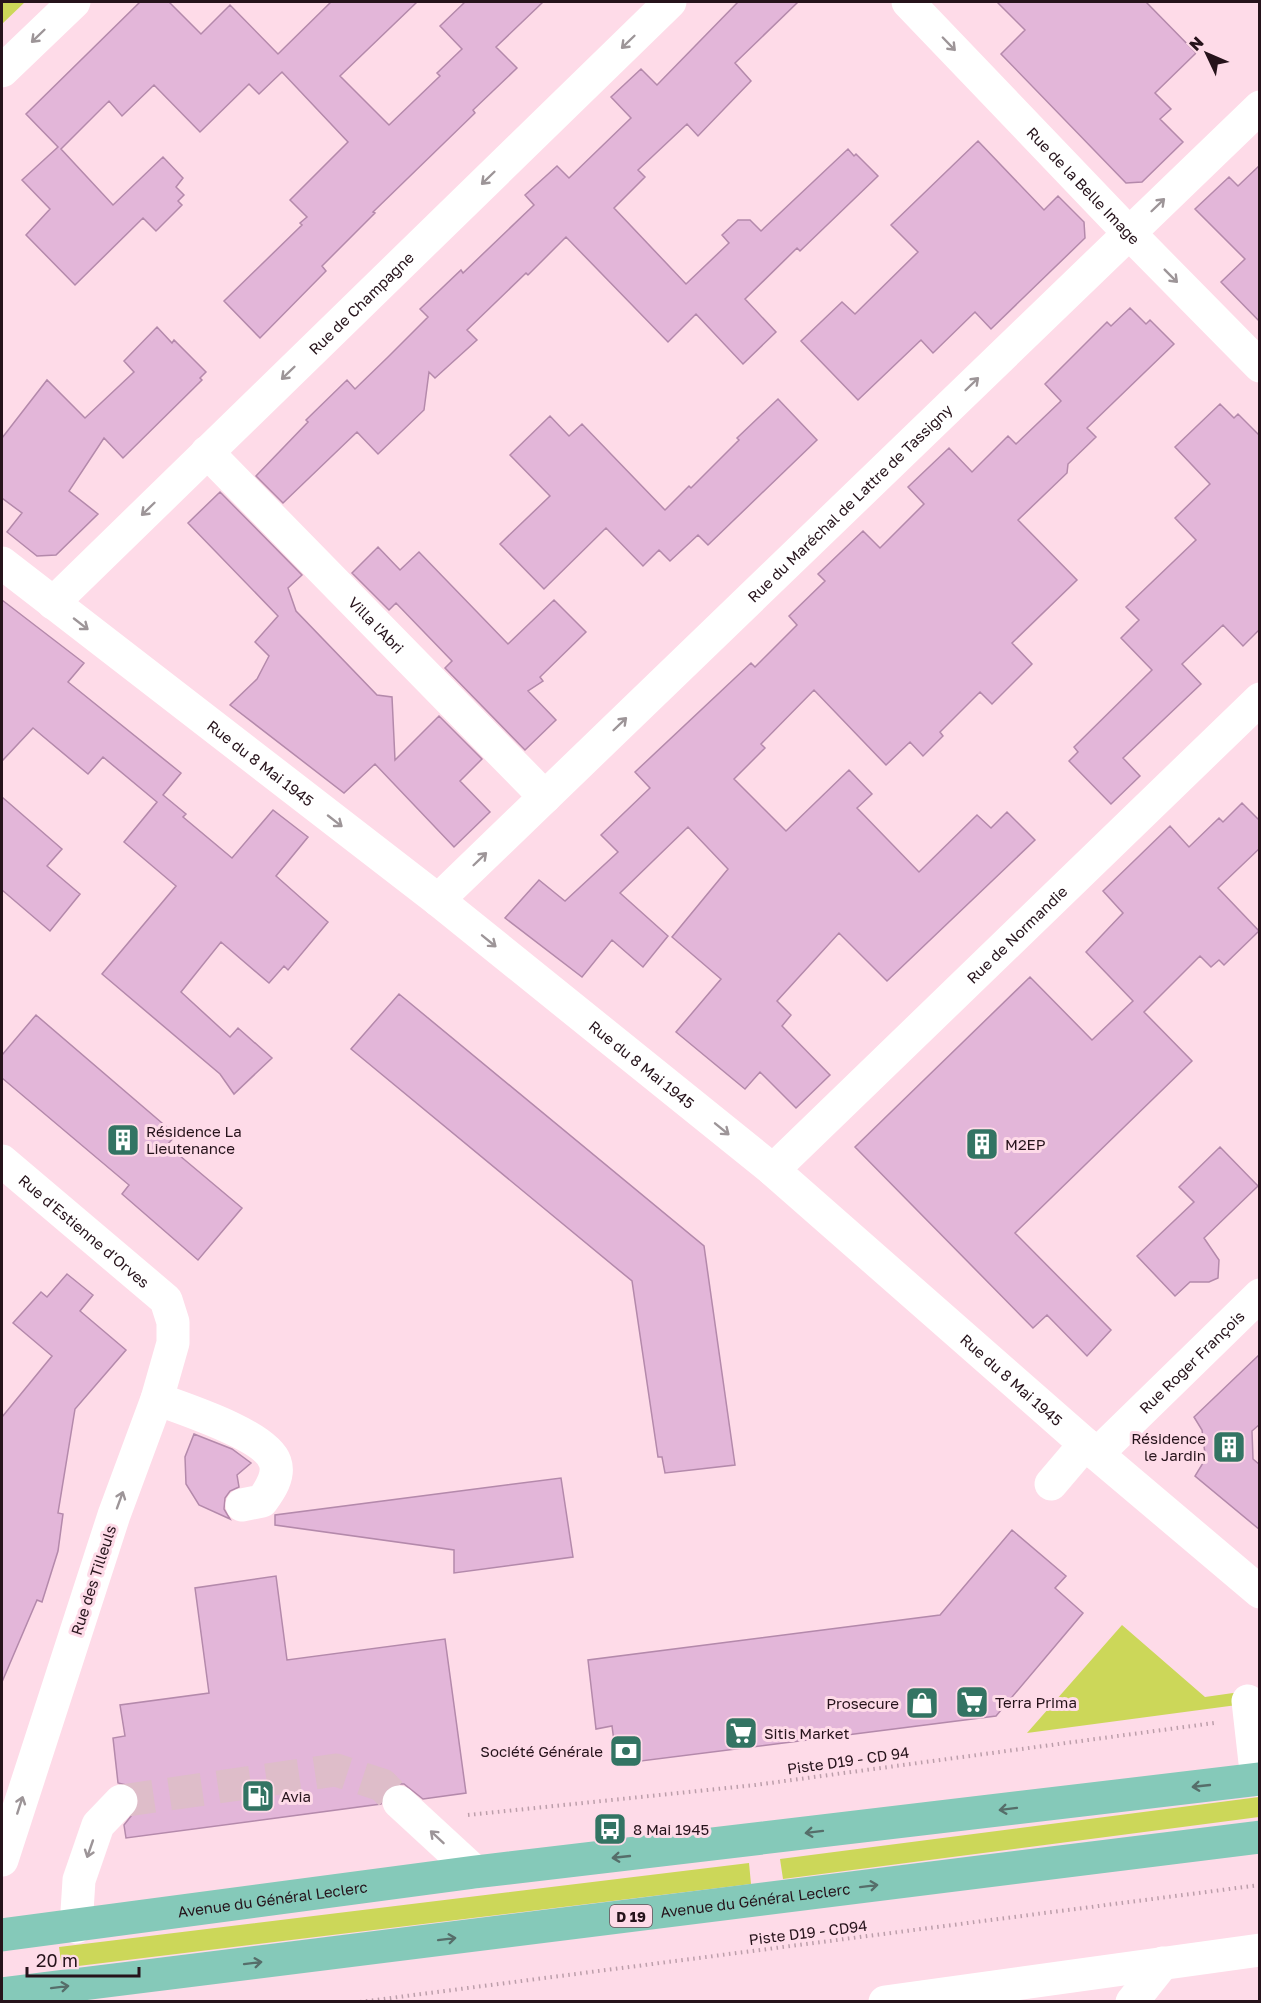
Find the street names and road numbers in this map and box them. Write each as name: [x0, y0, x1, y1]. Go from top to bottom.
street label: Rue de la Belle Image: [1023, 123, 1144, 248]
street label: Rue de Champagne: [305, 248, 417, 358]
street label: Rue du Maréchal de Lattre de Tassigny: [744, 400, 956, 606]
street label: Villa l'Abri: [345, 593, 408, 657]
street label: Rue du 8 Mai 1945: [204, 716, 318, 810]
street label: Rue de Normandie: [963, 882, 1071, 987]
street label: Rue du 8 Mai 1945: [586, 1017, 698, 1112]
street label: Rue d'Estienne d'Orves: [15, 1170, 153, 1291]
street label: Rue Roger François: [1135, 1307, 1248, 1417]
street label: Rue du 8 Mai 1945: [957, 1330, 1066, 1429]
street label: Rue des Tilleuls: [67, 1523, 119, 1637]
street label: Piste D19 - CD 94: [786, 1743, 910, 1777]
street label: Avenue du Général Leclerc: [177, 1877, 369, 1921]
street label: Avenue du Général Leclerc: [659, 1879, 851, 1921]
road number: D 19: [610, 1905, 652, 1927]
street label: Piste D19 - CD94: [748, 1916, 868, 1948]

